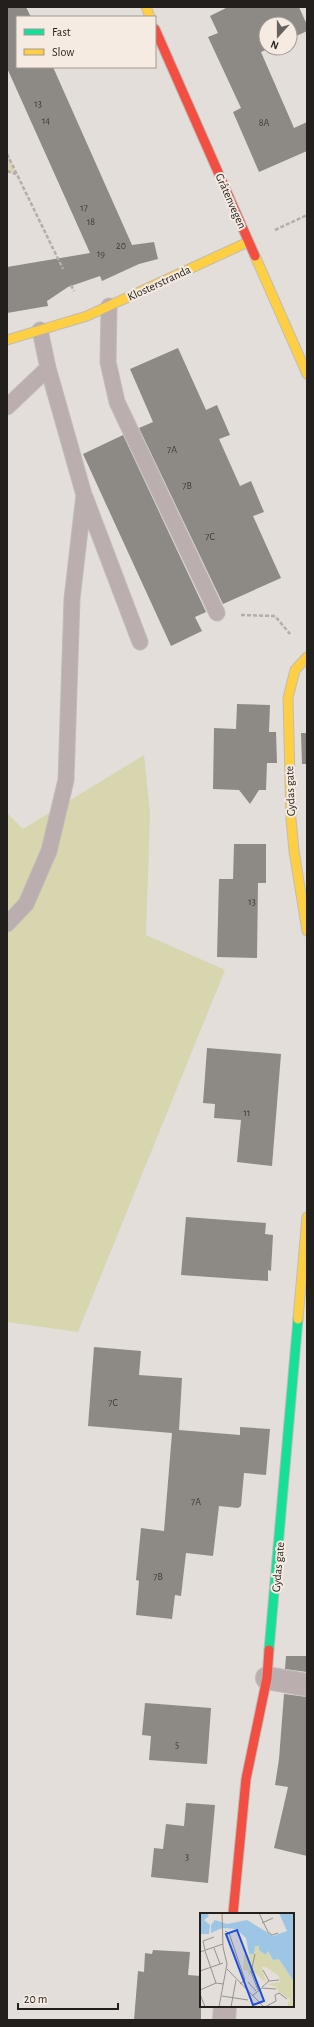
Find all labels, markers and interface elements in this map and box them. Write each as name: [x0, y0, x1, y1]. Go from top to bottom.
legend: [16, 16, 156, 68]
north arrow: [258, 16, 298, 56]
text: Fast: [52, 26, 71, 38]
text: N: [269, 38, 280, 51]
text: Slow: [52, 46, 74, 58]
house number: 13: [34, 99, 42, 109]
house number: 14: [42, 116, 50, 126]
house number: 8A: [259, 118, 269, 128]
street label: Gråtenvegen: [213, 171, 249, 231]
house number: 17: [80, 203, 88, 213]
house number: 18: [87, 217, 95, 227]
house number: 20: [116, 241, 126, 251]
house number: 19: [97, 249, 105, 259]
street label: Klosterstranda: [125, 263, 193, 303]
house number: 7A: [167, 445, 177, 455]
house number: 7B: [182, 481, 192, 491]
house number: 7C: [205, 532, 215, 542]
street label: Gydas gate: [283, 766, 298, 816]
house number: 13: [248, 897, 256, 907]
house number: 11: [244, 1108, 250, 1118]
house number: 7C: [108, 1398, 118, 1408]
house number: 7A: [191, 1497, 201, 1507]
street label: Gydas gate: [270, 1541, 287, 1593]
house number: 7B: [153, 1572, 163, 1582]
house number: 5: [175, 1740, 179, 1750]
house number: 3: [185, 1852, 189, 1862]
inset map: [200, 1913, 294, 2007]
scale bar: [18, 1985, 118, 2011]
text: 20 m: [24, 1993, 47, 2005]

